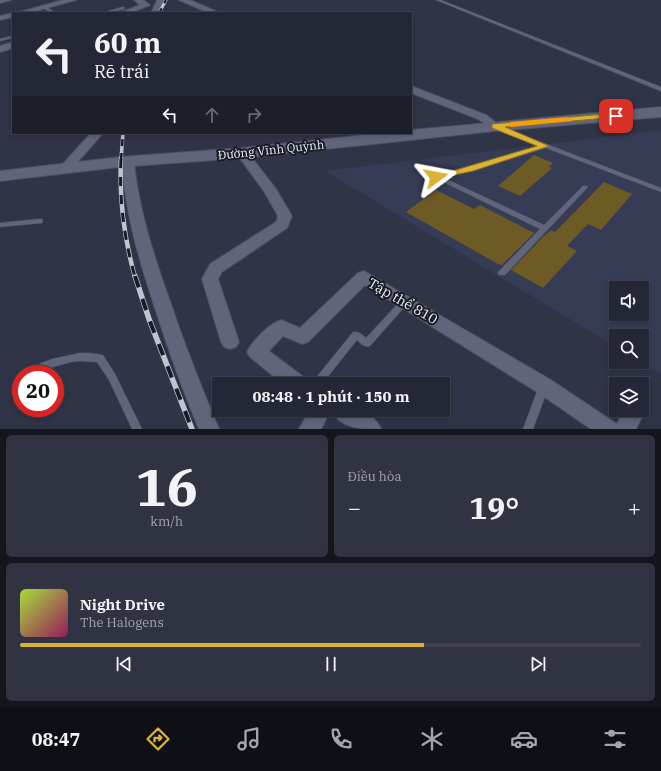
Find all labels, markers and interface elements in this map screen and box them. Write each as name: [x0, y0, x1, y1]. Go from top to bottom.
text: 60 m: [94, 24, 161, 61]
icon: left: [28, 28, 80, 80]
text: Rẽ trái: [94, 60, 149, 83]
pin: [599, 99, 633, 133]
icon: left: [159, 104, 181, 126]
icon: ahead: [201, 104, 223, 126]
icon: right: [243, 104, 265, 126]
icon: arrive: [605, 105, 627, 127]
street label: Đường Vĩnh Quỳnh: [217, 136, 325, 163]
position arrow: [415, 156, 457, 198]
street label: Tập thể 810: [365, 274, 441, 328]
map controls: [609, 281, 649, 417]
button: sound: [609, 281, 649, 321]
button: search: [609, 329, 649, 369]
speed limit sign: 20: [12, 365, 64, 417]
button: layers: [609, 377, 649, 417]
text: 08:48 · 1 phút · 150 m: [252, 387, 410, 406]
text: 16: [136, 453, 198, 520]
text: Điều hòa: [348, 468, 401, 485]
text: 19°: [469, 488, 519, 527]
text: −: [348, 493, 361, 522]
text: +: [628, 493, 641, 522]
text: km/h: [150, 513, 183, 530]
text: Night Drive: [80, 595, 165, 614]
text: The Halogens: [80, 614, 164, 631]
icon: previous: [113, 653, 135, 675]
icon: pause: [320, 653, 342, 675]
icon: next: [527, 653, 549, 675]
icon: directions: [144, 725, 172, 753]
icon: music: [235, 725, 263, 753]
icon: phone: [327, 725, 355, 753]
icon: climate: [418, 725, 446, 753]
icon: car: [510, 725, 538, 753]
icon: filters: [601, 725, 629, 753]
text: 08:47: [32, 728, 80, 751]

